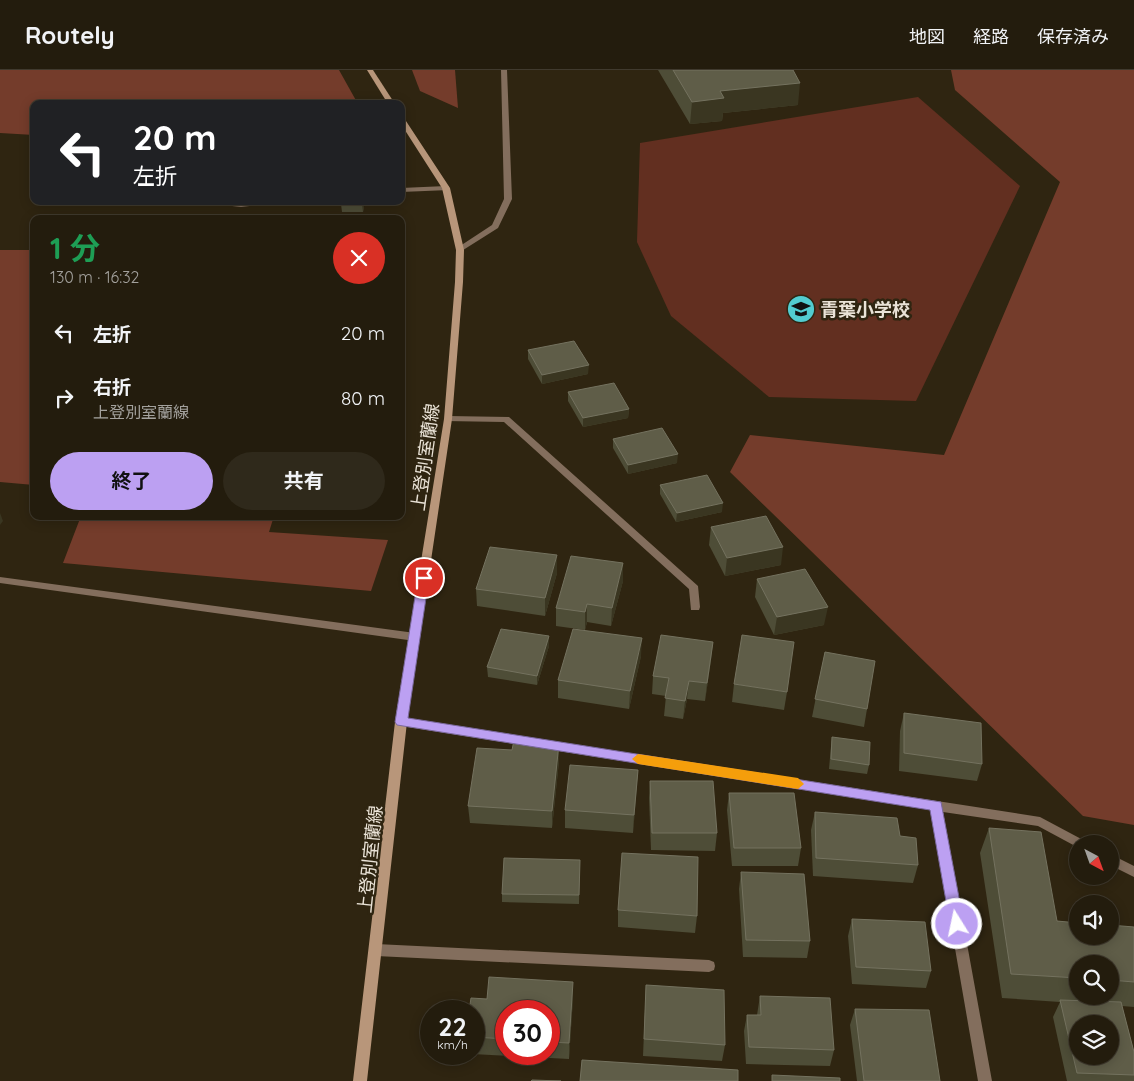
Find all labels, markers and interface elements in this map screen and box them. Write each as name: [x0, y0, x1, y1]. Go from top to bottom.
text: Routely: [25, 20, 115, 50]
text: 地図: [909, 25, 945, 48]
text: 経路: [973, 25, 1009, 48]
text: 保存済み: [1037, 25, 1109, 48]
text: 20 m: [133, 115, 216, 159]
icon: left: [50, 120, 115, 185]
text: 左折: [133, 162, 177, 190]
text: 1 分: [50, 229, 100, 267]
button: close: [333, 232, 385, 284]
text: 130 m · 16:32: [50, 267, 139, 287]
school or university icon: 青葉小学校: [786, 294, 816, 324]
place label: 青葉小学校: [820, 298, 910, 321]
icon: left: [50, 319, 78, 347]
text: 20 m: [341, 321, 385, 345]
text: 左折: [93, 322, 131, 346]
text: 右折: [93, 375, 131, 399]
icon: right: [50, 384, 78, 412]
text: 80 m: [341, 386, 385, 410]
text: 上登別室蘭線: [93, 402, 189, 422]
street label: 上登別室蘭線: [406, 402, 444, 512]
button: 終了: [50, 452, 213, 510]
button: 共有: [223, 452, 385, 510]
pin: [403, 557, 445, 599]
icon: arrive: [410, 564, 438, 592]
street label: 上登別室蘭線: [353, 804, 387, 914]
north arrow: [1069, 835, 1119, 885]
map controls: [1069, 835, 1119, 1065]
button: sound: [1069, 895, 1119, 945]
position arrow: [930, 897, 982, 949]
button: search: [1069, 955, 1119, 1005]
speed limit sign: 30: [495, 1000, 560, 1065]
text: 22: [438, 1011, 467, 1042]
button: layers: [1069, 1015, 1119, 1065]
text: km/h: [437, 1037, 468, 1052]

